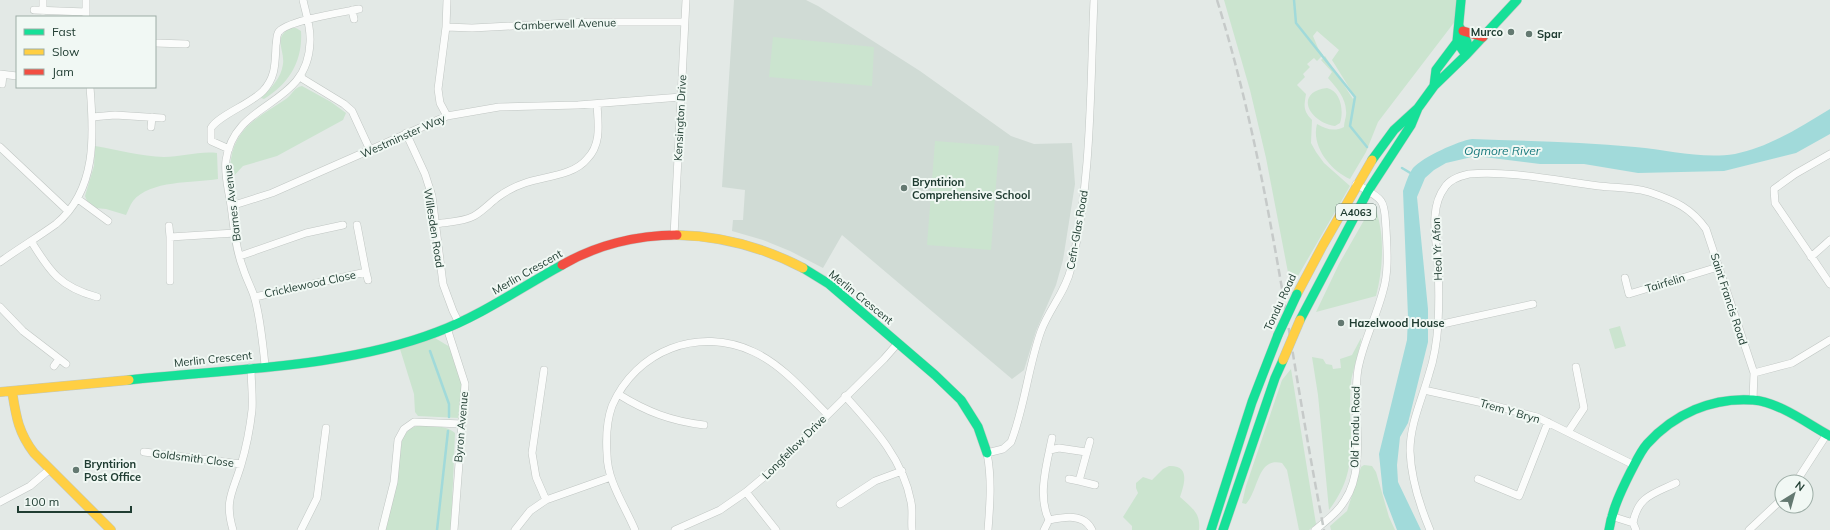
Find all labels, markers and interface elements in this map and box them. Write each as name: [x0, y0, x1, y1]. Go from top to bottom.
street label: Camberwell Avenue: [514, 15, 616, 33]
legend: [16, 16, 156, 88]
text: Fast: [52, 24, 76, 39]
place label: Murco: [1471, 25, 1503, 39]
marker: Murco: [1506, 27, 1516, 37]
place label: Spar: [1537, 27, 1563, 41]
marker: Spar: [1524, 29, 1534, 39]
text: Slow: [52, 44, 80, 59]
text: Jam: [52, 64, 74, 79]
street label: Kensington Drive: [671, 74, 689, 162]
street label: Westminster Way: [358, 111, 448, 161]
water label: Ogmore River: [1464, 143, 1541, 158]
street label: Barnes Avenue: [220, 164, 244, 242]
place label: Bryntirion Comprehensive School: [912, 175, 1031, 202]
marker: Bryntirion Comprehensive School: [899, 183, 909, 193]
street label: Willesden Road: [421, 187, 447, 269]
street label: Cefn-Glas Road: [1063, 189, 1091, 271]
road number: A4063: [1336, 204, 1376, 220]
street label: Heol Yr Afon: [1429, 217, 1445, 281]
street label: Merlin Crescent: [490, 246, 565, 298]
street label: Saint Francis Road: [1708, 251, 1750, 347]
street label: Cricklewood Close: [263, 267, 357, 301]
street label: Merlin Crescent: [826, 267, 896, 327]
street label: Tairfelin: [1644, 270, 1686, 296]
street label: Tondu Road: [1261, 271, 1299, 333]
place label: Hazelwood House: [1349, 316, 1445, 330]
marker: Hazelwood House: [1336, 318, 1346, 328]
street label: Merlin Crescent: [173, 348, 253, 370]
street label: Old Tondu Road: [1347, 386, 1363, 468]
street label: Byron Avenue: [451, 391, 471, 463]
street label: Trem Y Bryn: [1478, 396, 1542, 426]
street label: Longfellow Drive: [759, 412, 829, 482]
street label: Goldsmith Close: [151, 446, 235, 470]
place label: Bryntirion Post Office: [84, 457, 141, 484]
marker: Bryntirion Post Office: [71, 465, 81, 475]
north arrow: [1774, 474, 1814, 514]
text: N: [1792, 478, 1808, 494]
scale bar: [18, 488, 131, 514]
text: 100 m: [24, 494, 59, 509]

